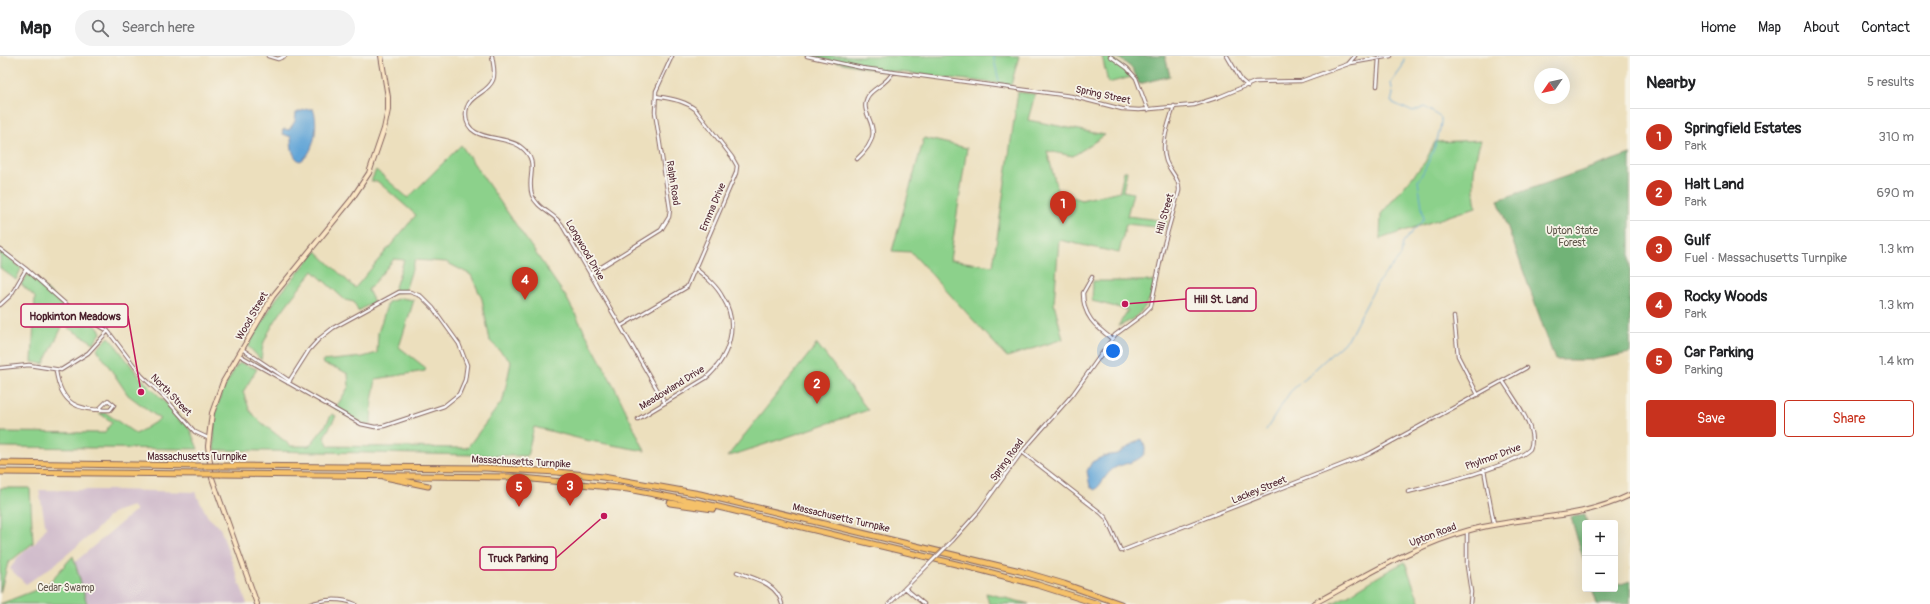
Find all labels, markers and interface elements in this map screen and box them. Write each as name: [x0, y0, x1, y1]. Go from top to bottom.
search box: [75, 10, 355, 46]
text: Map: [20, 16, 51, 40]
icon: search: [89, 17, 111, 39]
text: Search here: [121, 18, 195, 37]
text: Home: [1701, 19, 1736, 36]
text: Map: [1758, 19, 1781, 36]
text: About: [1803, 19, 1839, 36]
text: Contact: [1861, 19, 1910, 36]
north arrow: [1534, 68, 1570, 104]
text: Nearby: [1646, 72, 1695, 93]
text: 5 results: [1867, 74, 1914, 90]
street label: Spring Street: [1074, 83, 1132, 107]
text: Springfield Estates: [1684, 119, 1801, 138]
text: 1: [1656, 129, 1662, 145]
text: 310 m: [1878, 129, 1914, 145]
text: Park: [1684, 138, 1707, 154]
street label: Ralph Road: [664, 160, 682, 206]
text: Halt Land: [1684, 175, 1744, 194]
street label: Emma Drive: [697, 181, 729, 233]
text: 2: [1655, 185, 1663, 201]
text: 690 m: [1876, 185, 1914, 201]
pin: 1: [1050, 191, 1076, 224]
street label: Hill Street: [1153, 191, 1177, 236]
text: Park: [1684, 194, 1707, 210]
street label: Longwood Drive: [563, 218, 607, 282]
park label: Upton State Forest: [1546, 225, 1598, 249]
text: Gulf: [1684, 231, 1711, 250]
text: 3: [1655, 241, 1663, 257]
text: 1.3 km: [1879, 241, 1914, 257]
text: Fuel · Massachusetts Turnpike: [1684, 250, 1847, 266]
pin: 4: [512, 267, 538, 300]
text: Rocky Woods: [1684, 287, 1767, 306]
callout: Hill St. Land: [1186, 288, 1256, 311]
street label: Wood Street: [233, 289, 271, 342]
text: Hill St. Land: [1194, 293, 1248, 306]
text: 4: [1655, 297, 1663, 313]
text: 1.3 km: [1879, 297, 1914, 313]
callout: Hopkinton Meadows: [21, 304, 128, 327]
text: Park: [1684, 306, 1707, 322]
text: Hopkinton Meadows: [29, 310, 121, 323]
your location: [1103, 341, 1123, 361]
text: Car Parking: [1684, 343, 1754, 362]
text: 5: [1655, 353, 1663, 369]
text: 1.4 km: [1879, 353, 1914, 369]
text: Parking: [1684, 362, 1723, 378]
street label: Meadowland Drive: [637, 363, 707, 413]
pin: 2: [804, 371, 830, 404]
street label: North Street: [148, 372, 195, 419]
button: Save: [1646, 400, 1776, 437]
button: Share: [1784, 400, 1914, 437]
street label: Spring Road: [988, 436, 1026, 483]
street label: Phylmor Drive: [1464, 441, 1522, 473]
street label: Massachusetts Turnpike: [147, 451, 247, 463]
street label: Massachusetts Turnpike: [471, 453, 571, 471]
pin: 3: [557, 473, 583, 506]
street label: Lackey Street: [1230, 473, 1289, 506]
pin: 5: [506, 474, 532, 507]
street label: Massachusetts Turnpike: [791, 501, 891, 535]
map controls: [1582, 520, 1618, 592]
button: +: [1582, 520, 1618, 556]
street label: Upton Road: [1408, 521, 1458, 549]
callout: Truck Parking: [480, 547, 556, 570]
text: Truck Parking: [487, 552, 549, 565]
button: −: [1582, 556, 1618, 592]
park label: Cedar Swamp: [37, 582, 95, 594]

